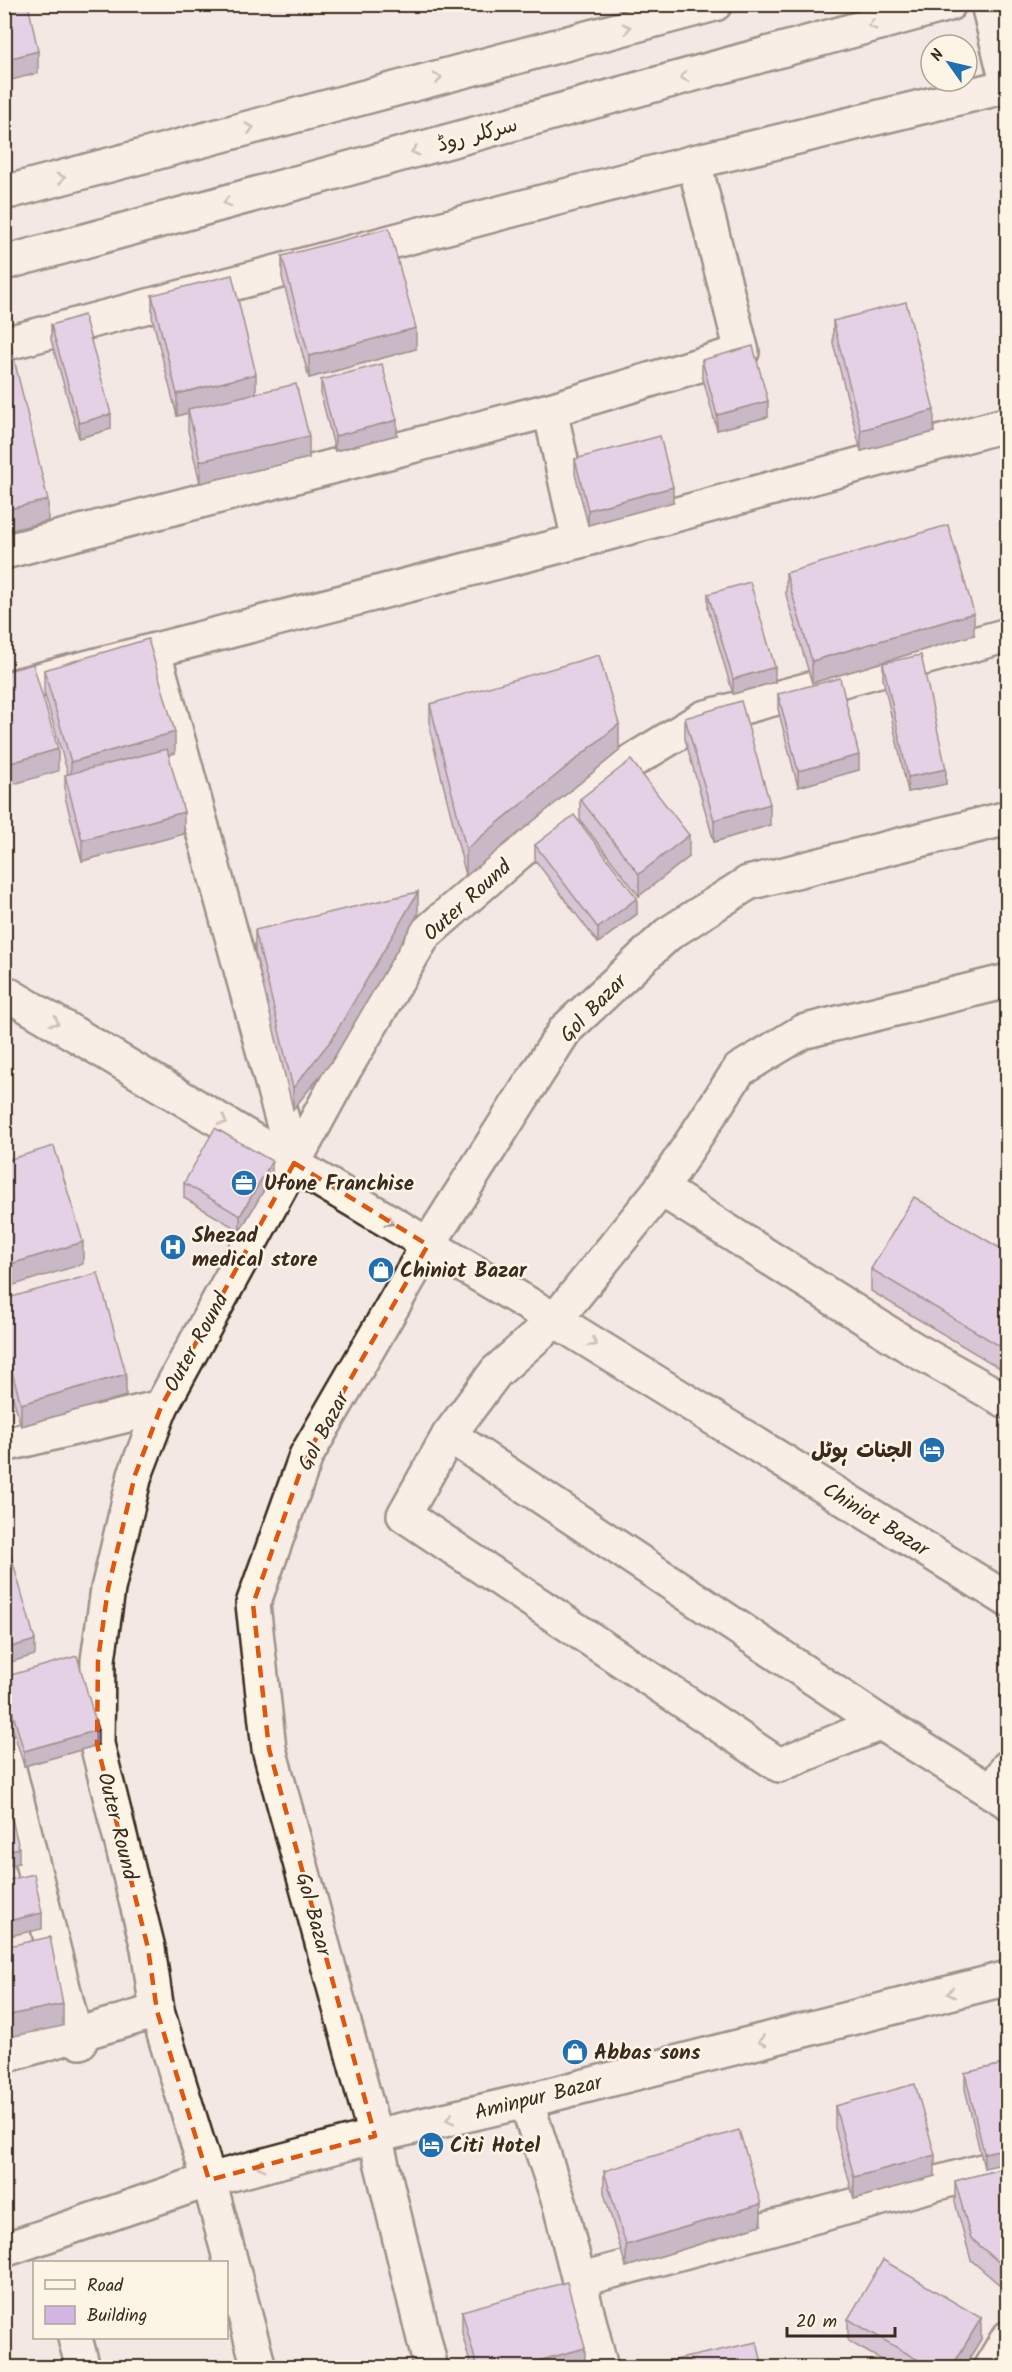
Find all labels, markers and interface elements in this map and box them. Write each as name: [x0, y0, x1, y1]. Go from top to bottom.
one-way arrow: [868, 18, 878, 31]
one-way arrow: [621, 23, 631, 35]
north arrow: [919, 33, 979, 93]
text: N: [925, 44, 951, 67]
one-way arrow: [679, 70, 690, 82]
one-way arrow: [433, 72, 443, 85]
street label: سرکلر روڈ: [433, 109, 521, 162]
one-way arrow: [244, 122, 254, 135]
one-way arrow: [410, 143, 420, 156]
one-way arrow: [56, 172, 66, 185]
one-way arrow: [222, 195, 233, 207]
street label: Outer Round: [416, 852, 520, 950]
street label: Gol Bazar: [553, 966, 636, 1051]
one-way arrow: [49, 1015, 59, 1026]
one-way arrow: [217, 1114, 227, 1125]
office icon: Ufone Franchise: [229, 1168, 259, 1198]
place label: Ufone Franchise: [264, 1168, 414, 1201]
one-way arrow: [384, 1214, 394, 1226]
place label: Shezad medical store: [192, 1220, 318, 1277]
hospital icon: Shezad medical store: [158, 1232, 188, 1262]
shop icon: Chiniot Bazar: [366, 1255, 396, 1285]
place label: Chiniot Bazar: [400, 1255, 528, 1288]
street label: Outer Round: [156, 1286, 239, 1399]
one-way arrow: [587, 1336, 597, 1348]
street label: Gol Bazar: [290, 1385, 359, 1477]
place label: الجنات ہوٹل: [811, 1435, 912, 1468]
hotel icon: الجنات ہوٹل: [917, 1435, 947, 1465]
street label: Chiniot Bazar: [815, 1474, 936, 1567]
street label: Outer Round: [87, 1769, 146, 1884]
street label: Gol Bazar: [286, 1869, 340, 1961]
one-way arrow: [946, 1985, 956, 1998]
one-way arrow: [757, 2033, 767, 2046]
shop icon: Abbas sons: [560, 2037, 590, 2067]
place label: Abbas sons: [594, 2037, 701, 2070]
street label: Aminpur Bazar: [471, 2066, 607, 2130]
one-way arrow: [446, 2111, 456, 2124]
hotel icon: Citi Hotel: [416, 2130, 446, 2160]
place label: Citi Hotel: [450, 2130, 540, 2163]
one-way arrow: [256, 2159, 267, 2171]
legend: [33, 2261, 228, 2339]
text: Road: [87, 2272, 124, 2301]
scale bar: [787, 2300, 895, 2338]
text: Building: [87, 2302, 147, 2331]
text: 20 m: [796, 2308, 837, 2337]

